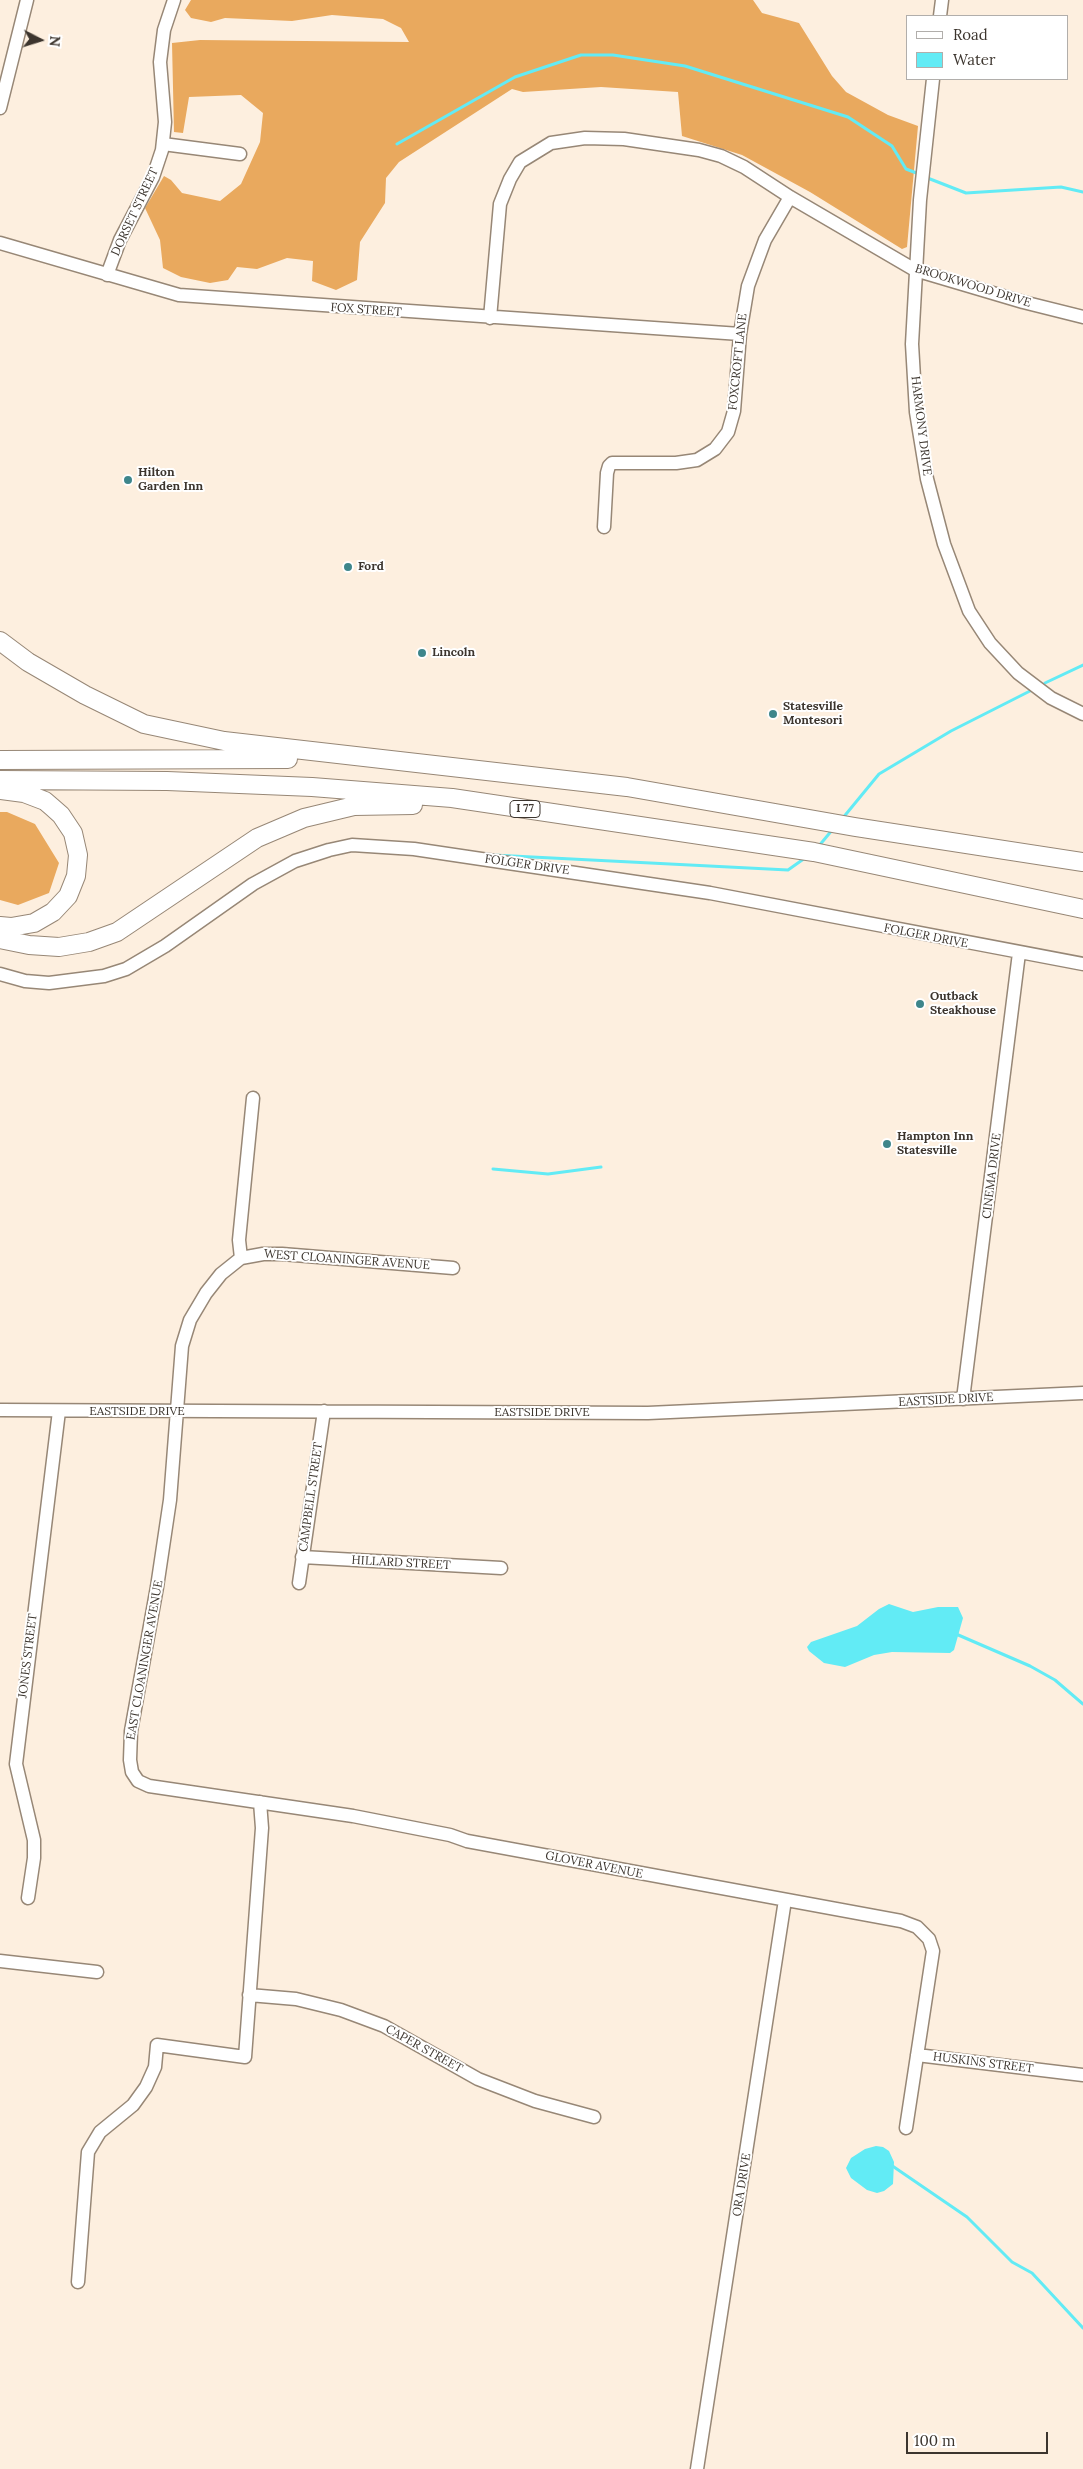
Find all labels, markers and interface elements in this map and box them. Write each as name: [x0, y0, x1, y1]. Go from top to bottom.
north arrow: [15, 15, 65, 65]
legend: [906, 15, 1068, 80]
text: Road: [953, 25, 988, 44]
text: N: [46, 35, 64, 47]
text: Water: [953, 50, 995, 69]
street label: DORSET STREET: [108, 166, 162, 258]
street label: BROOKWOOD DRIVE: [913, 261, 1033, 311]
street label: FOX STREET: [330, 300, 402, 320]
street label: FOXCROFT LANE: [726, 313, 750, 411]
street label: HARMONY DRIVE: [908, 375, 934, 477]
place label: Hilton Garden Inn: [138, 466, 203, 494]
marker: Hilton Garden Inn: [122, 474, 134, 486]
place label: Ford: [358, 560, 384, 574]
marker: Ford: [342, 561, 354, 573]
place label: Lincoln: [432, 646, 475, 660]
marker: Lincoln: [416, 647, 428, 659]
place label: Statesville Montesori: [783, 700, 843, 728]
marker: Statesville Montesori: [767, 708, 779, 720]
road number: I 77: [510, 801, 540, 818]
street label: FOLGER DRIVE: [484, 852, 570, 878]
street label: FOLGER DRIVE: [883, 921, 969, 951]
place label: Outback Steakhouse: [930, 990, 996, 1018]
marker: Outback Steakhouse: [914, 998, 926, 1010]
place label: Hampton Inn Statesville: [897, 1130, 973, 1158]
street label: CINEMA DRIVE: [980, 1132, 1004, 1220]
marker: Hampton Inn Statesville: [881, 1138, 893, 1150]
street label: WEST CLOANINGER AVENUE: [263, 1247, 431, 1273]
street label: EASTSIDE DRIVE: [898, 1390, 994, 1410]
street label: EASTSIDE DRIVE: [89, 1405, 185, 1419]
street label: EASTSIDE DRIVE: [494, 1406, 590, 1420]
street label: CAMPBELL STREET: [296, 1441, 326, 1553]
street label: HILLARD STREET: [351, 1553, 451, 1573]
street label: EAST CLOANINGER AVENUE: [124, 1579, 166, 1741]
street label: JONES STREET: [16, 1613, 40, 1699]
street label: GLOVER AVENUE: [544, 1848, 644, 1882]
street label: CAPER STREET: [383, 2022, 465, 2076]
street label: HUSKINS STREET: [932, 2050, 1034, 2076]
street label: ORA DRIVE: [730, 2152, 754, 2218]
scale bar: [908, 2422, 1050, 2454]
text: 100 m: [914, 2431, 955, 2450]

